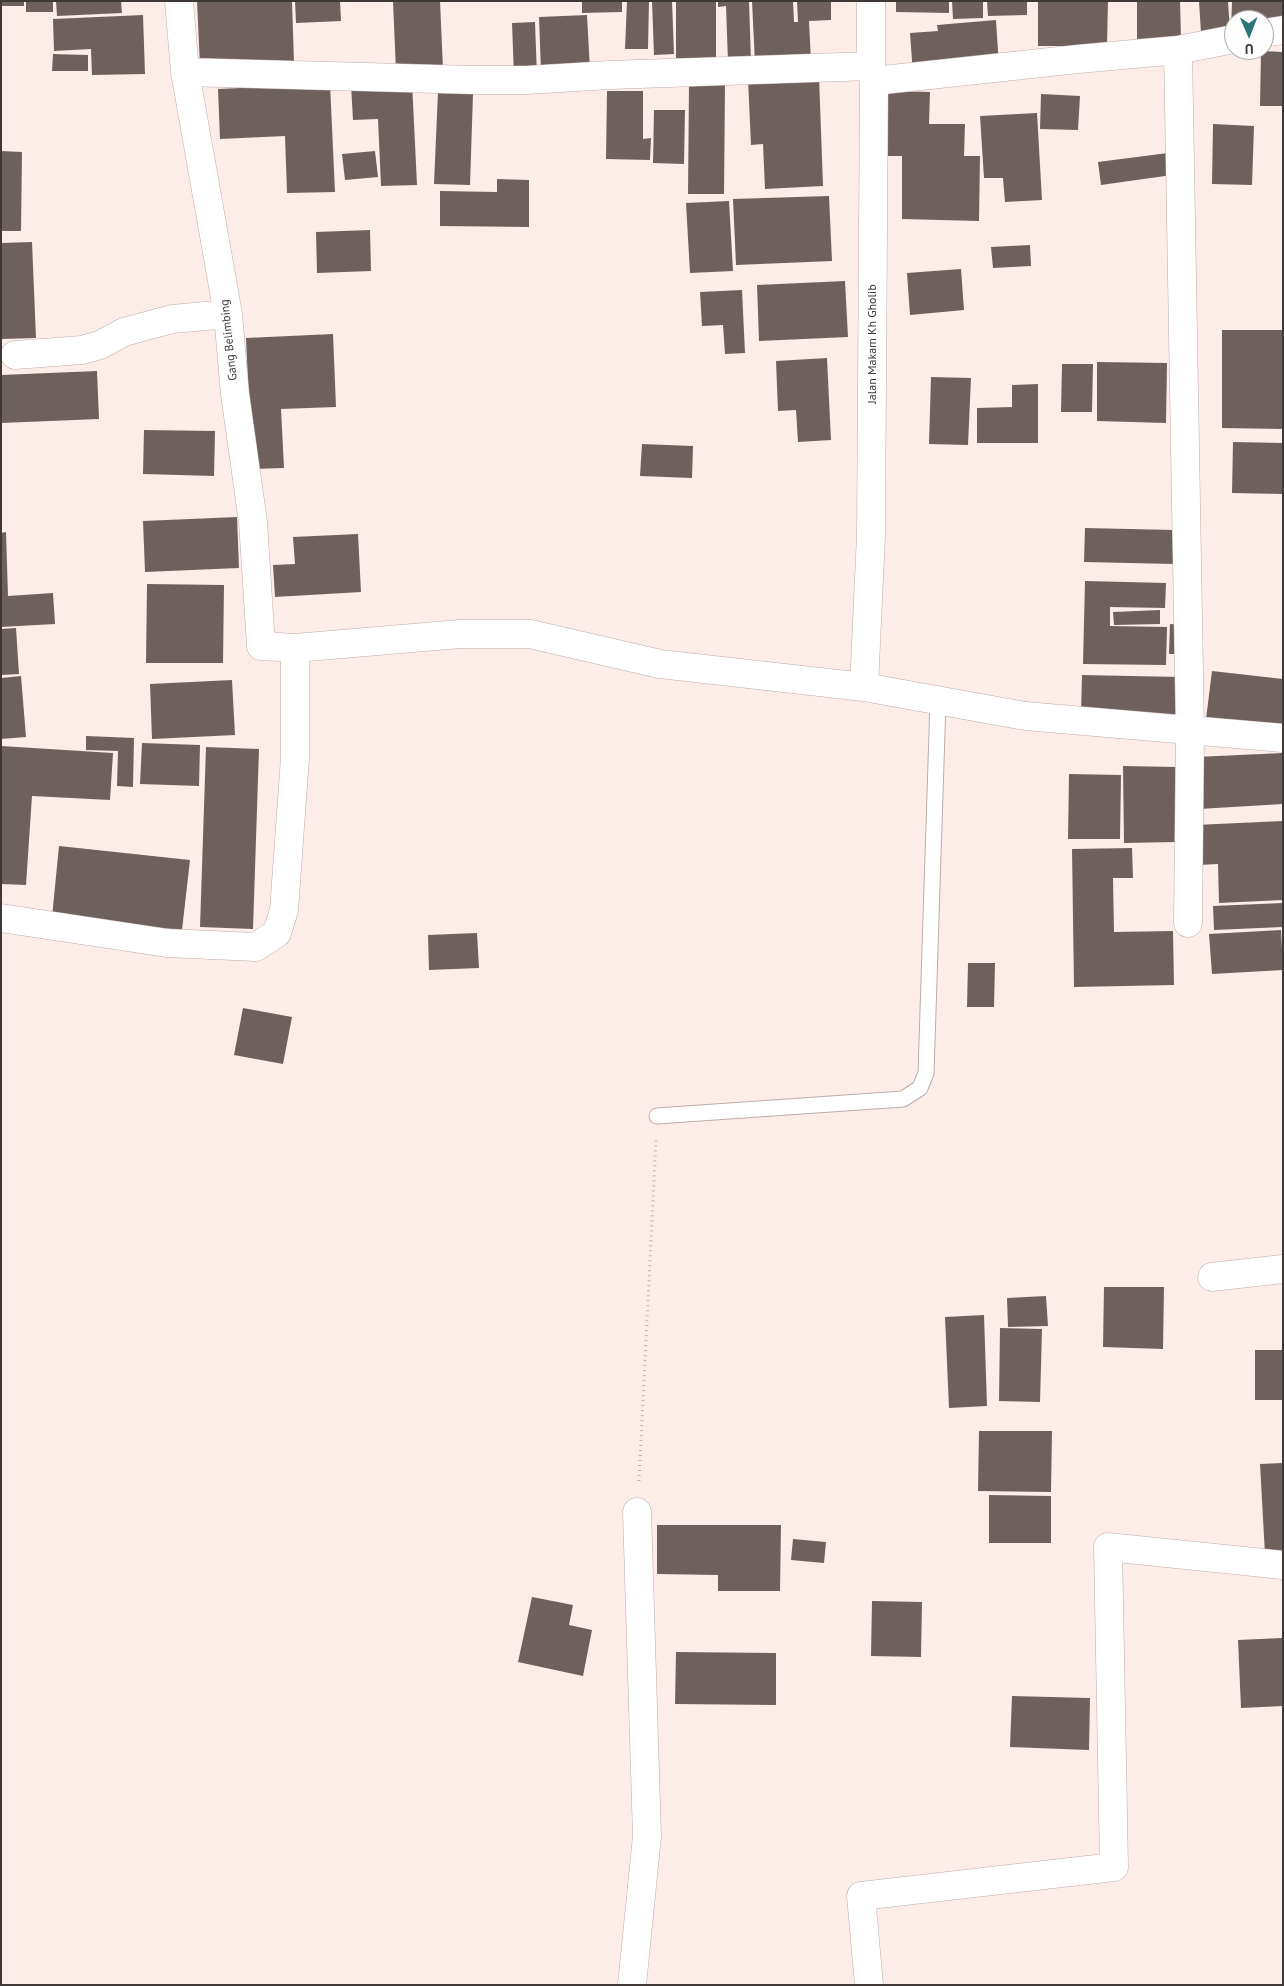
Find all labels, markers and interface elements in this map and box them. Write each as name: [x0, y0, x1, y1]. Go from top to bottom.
north arrow: [1224, 10, 1274, 60]
text: U: [1245, 40, 1254, 58]
street label: Jalan Makam Kh Gholib: [866, 284, 880, 404]
street label: Gang Belimbing: [218, 299, 240, 381]

